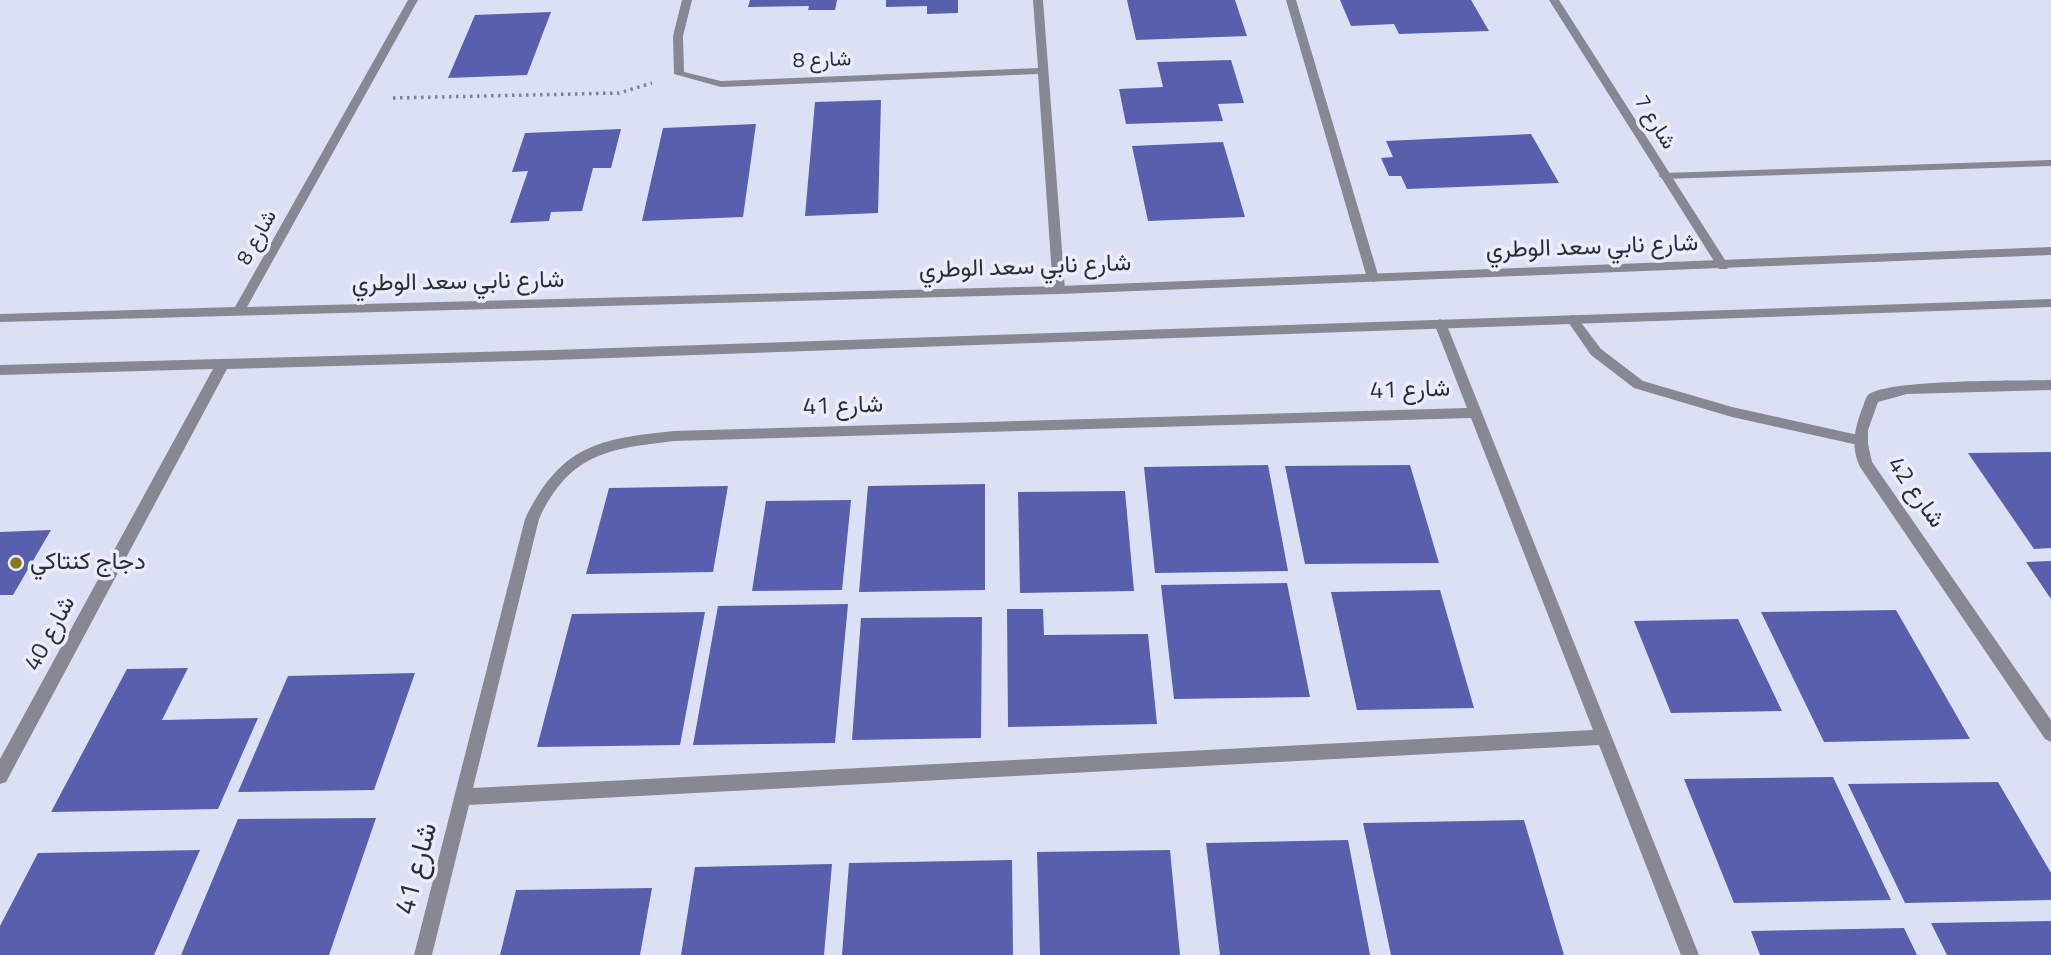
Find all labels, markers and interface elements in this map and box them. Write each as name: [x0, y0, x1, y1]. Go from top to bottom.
street label: شارع 8: [792, 47, 852, 75]
street label: شارع 7: [1628, 91, 1680, 155]
street label: شارع 8: [233, 206, 283, 270]
street label: شارع نابي سعد الوطري: [1485, 230, 1699, 266]
street label: شارع نابي سعد الوطري: [918, 250, 1132, 286]
street label: شارع نابي سعد الوطري: [352, 267, 564, 299]
street label: شارع 41: [1369, 375, 1451, 407]
street label: شارع 41: [802, 391, 884, 423]
street label: شارع 42: [1880, 452, 1950, 534]
place label: دجاج كنتاكي: [30, 549, 146, 577]
marker: دجاج كنتاكي: [8, 555, 24, 571]
street label: شارع 40: [19, 592, 83, 676]
street label: شارع 41: [390, 819, 446, 919]

